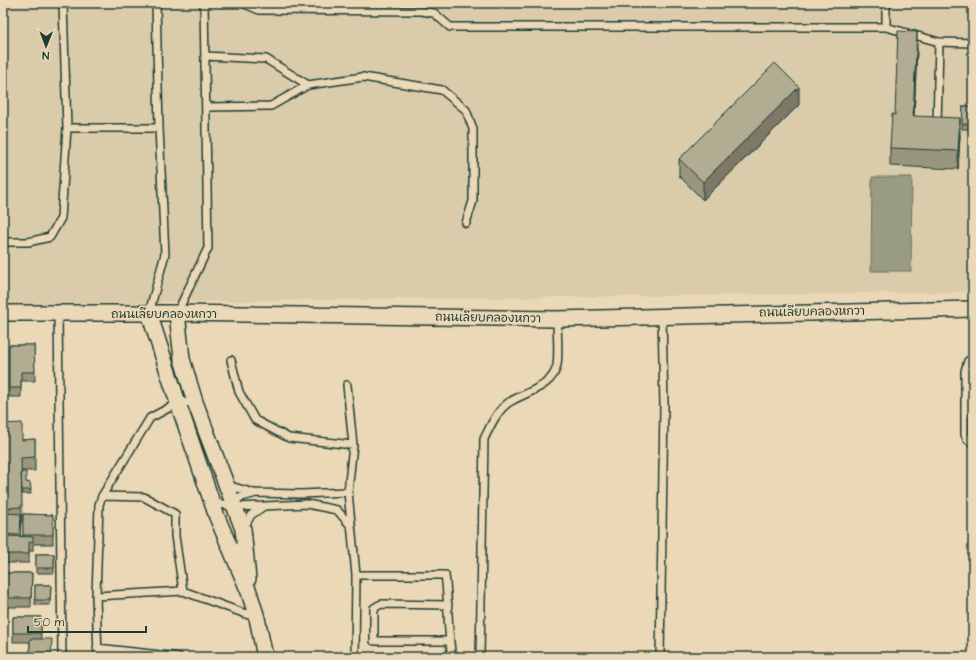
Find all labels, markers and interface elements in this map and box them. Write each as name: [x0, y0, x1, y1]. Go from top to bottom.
north arrow: [26, 26, 66, 66]
text: N: [42, 48, 49, 63]
street label: ถนนเลียบคลองหกวา: [759, 303, 865, 321]
street label: ถนนเลียบคลองหกวา: [111, 306, 217, 323]
street label: ถนนเลียบคลองหกวา: [435, 309, 541, 327]
scale bar: [28, 608, 146, 634]
text: 50 m: [34, 614, 65, 631]

